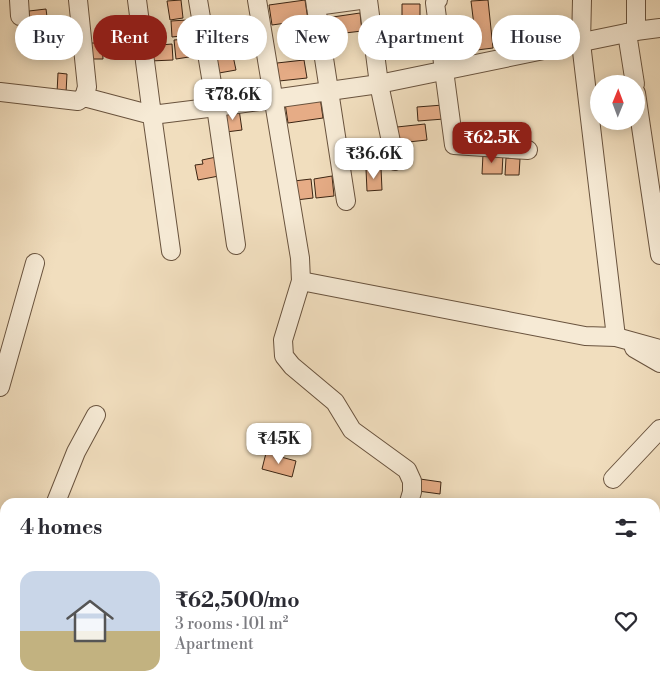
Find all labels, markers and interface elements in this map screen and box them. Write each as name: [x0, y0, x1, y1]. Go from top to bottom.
chip: Buy: [15, 15, 83, 60]
chip: Rent: [93, 15, 167, 60]
chip: Filters: [177, 15, 267, 60]
chip: New: [277, 15, 348, 60]
chip: Apartment: [358, 15, 482, 60]
chip: House: [492, 15, 580, 60]
north arrow: [590, 75, 645, 130]
map controls: [590, 75, 645, 130]
pin: ₹78.6K: [192, 78, 274, 121]
text: ₹78.6K: [205, 85, 261, 105]
pin: ₹62.5K: [451, 121, 533, 164]
text: ₹62.5K: [463, 128, 521, 148]
pin: ₹36.6K: [333, 138, 415, 180]
text: ₹36.6K: [346, 144, 402, 164]
pin: ₹45K: [249, 422, 309, 465]
text: ₹45K: [257, 429, 301, 449]
icon: filters: [612, 514, 640, 542]
text: 4 homes: [20, 515, 102, 541]
text: ₹62,500/mo: [175, 588, 300, 614]
icon: home: [60, 591, 120, 651]
icon: heart: [612, 607, 640, 635]
text: 3 rooms · 101 m²: [175, 614, 288, 634]
text: Apartment: [175, 634, 254, 654]

